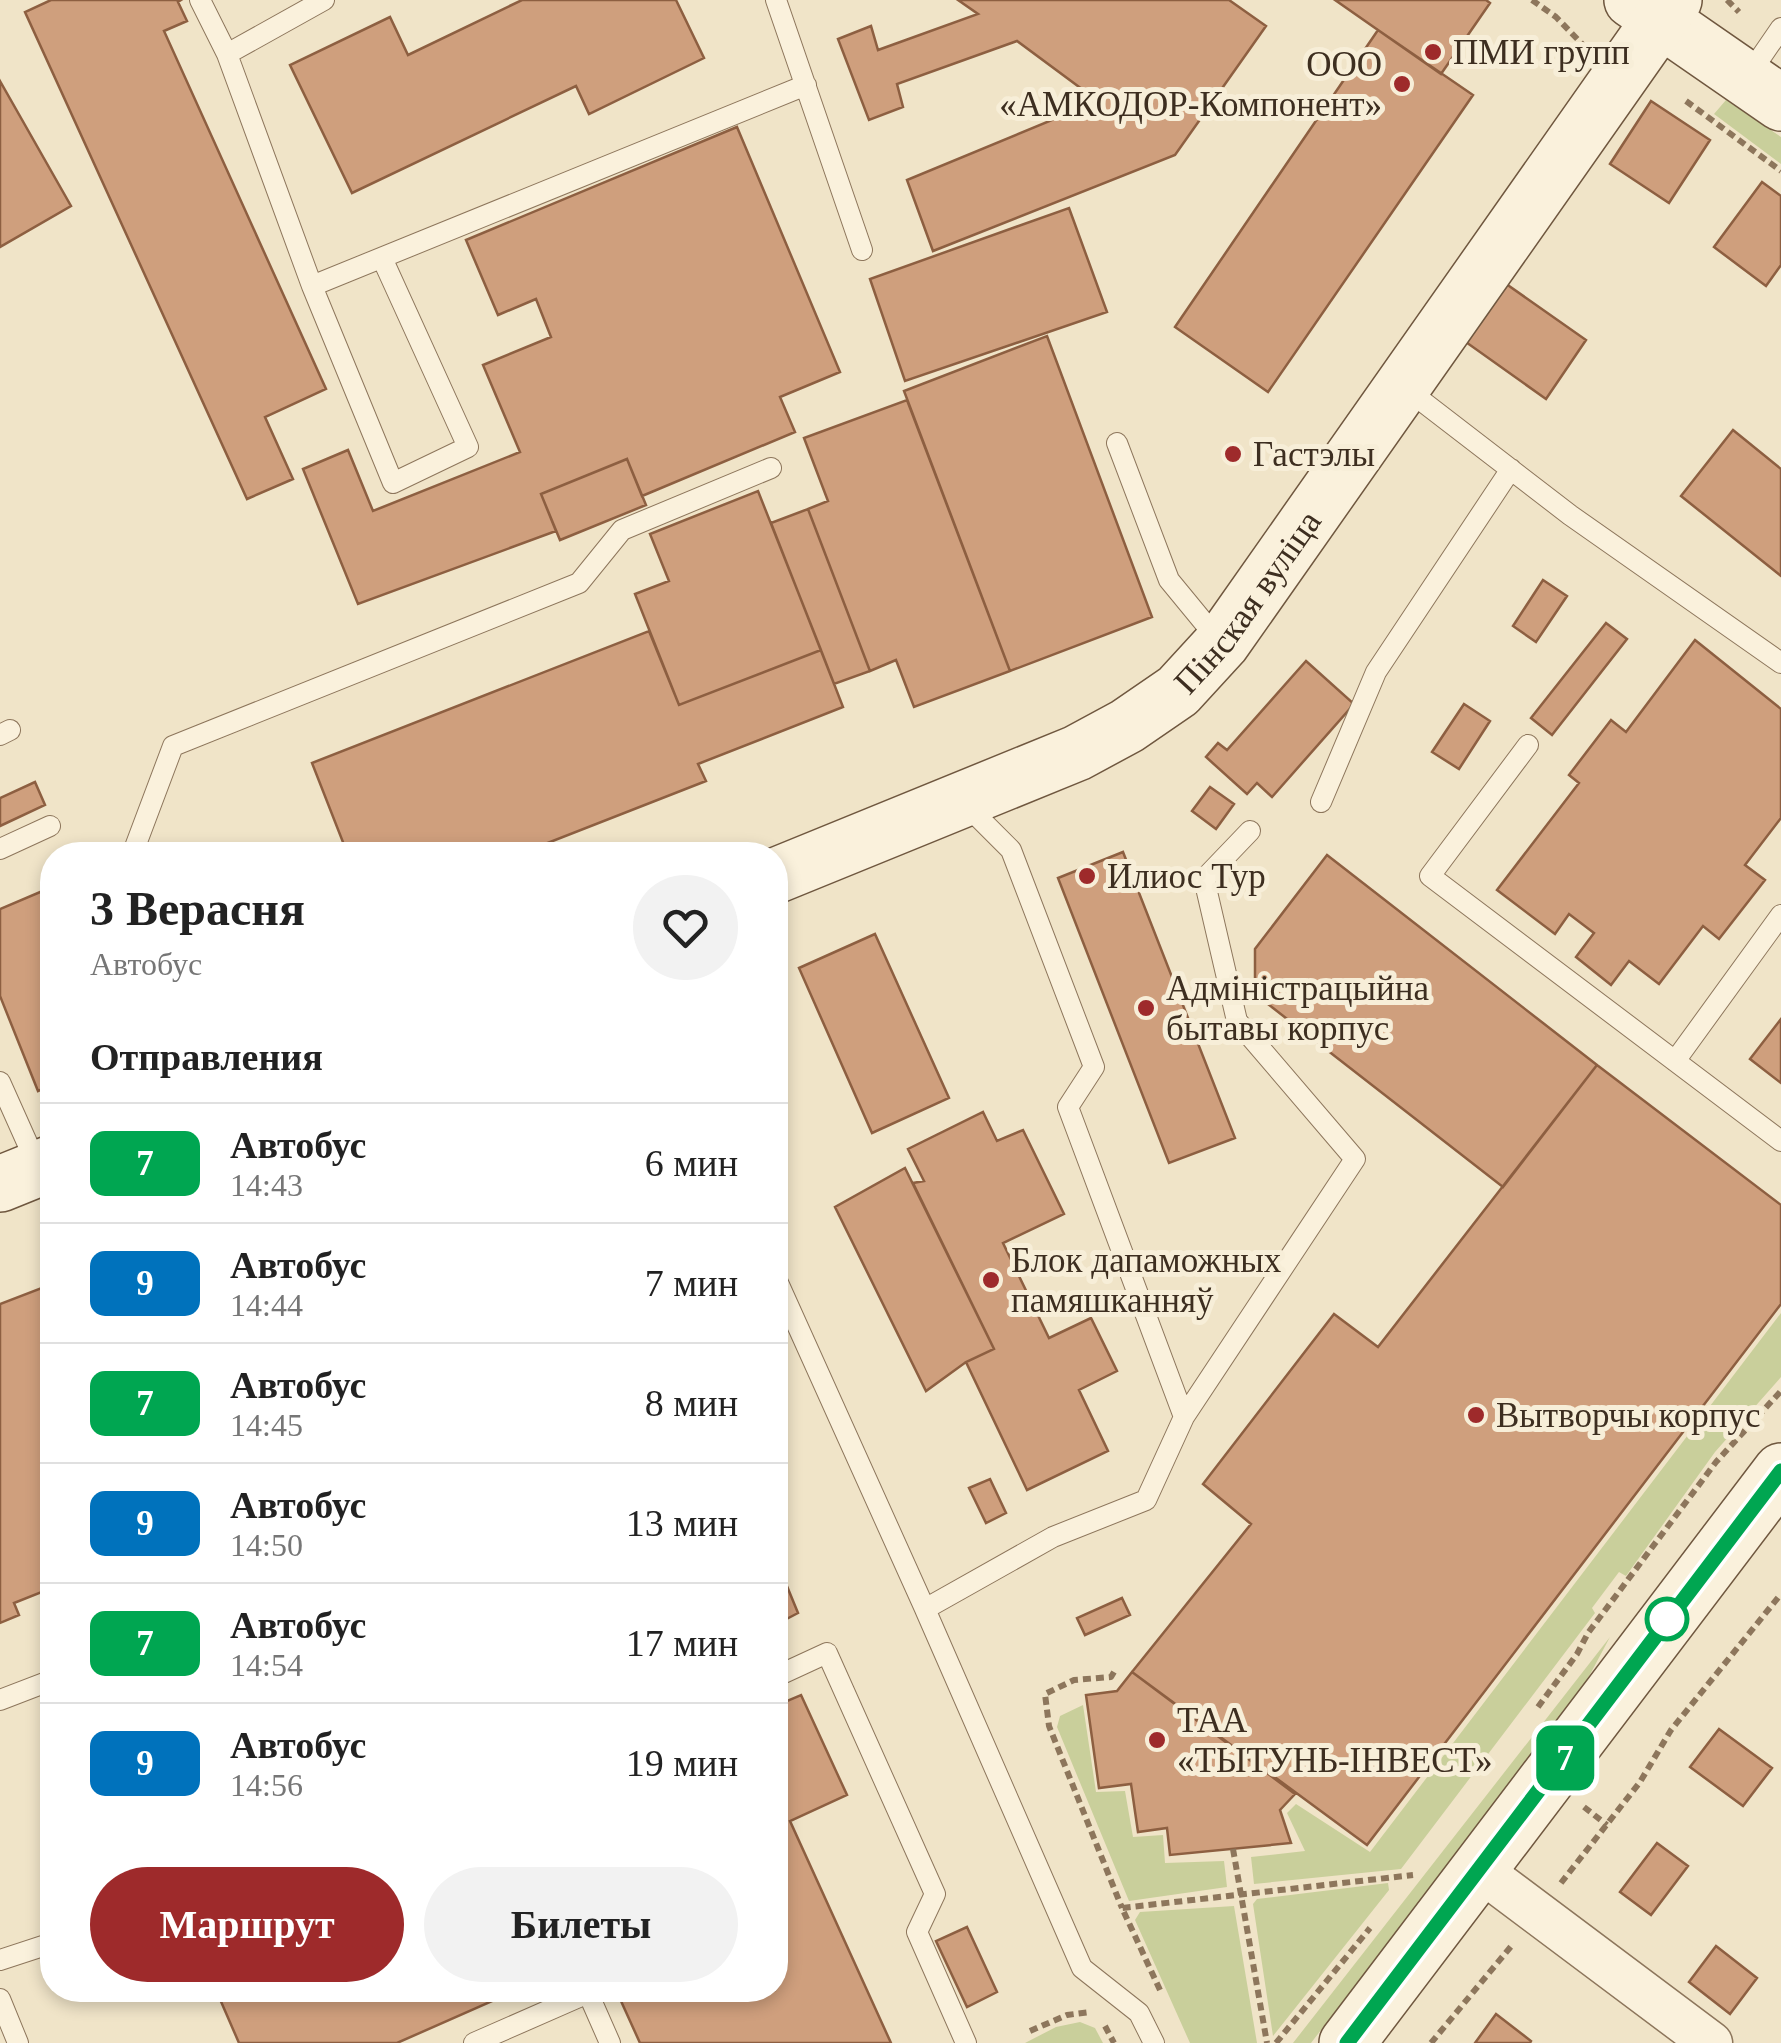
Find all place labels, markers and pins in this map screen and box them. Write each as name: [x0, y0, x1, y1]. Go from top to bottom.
place label: ПМИ групп: [1453, 33, 1630, 72]
marker: ПМИ групп: [1422, 41, 1444, 63]
place label: ООО «АМКОДОР-Компонент»: [999, 45, 1382, 124]
marker: ООО «АМКОДОР-Компонент»: [1391, 73, 1413, 95]
place label: Гастэлы: [1253, 435, 1375, 474]
marker: Гастэлы: [1222, 443, 1244, 465]
place label: Илиос Тур: [1107, 857, 1266, 896]
marker: Илиос Тур: [1076, 865, 1098, 887]
place label: Адміністрацыйна бытавы корпус: [1166, 969, 1429, 1048]
marker: Адміністрацыйна бытавы корпус: [1135, 997, 1157, 1019]
place label: Блок дапаможных памяшканняў: [1011, 1241, 1282, 1320]
marker: Блок дапаможных памяшканняў: [980, 1269, 1002, 1291]
place label: Вытворчы корпус: [1496, 1396, 1760, 1435]
marker: Вытворчы корпус: [1465, 1404, 1487, 1426]
unlabelled marker: [1646, 1598, 1688, 1640]
place label: ТАА «ТЫТУНЬ-IНВЕСТ»: [1177, 1701, 1493, 1780]
marker: ТАА «ТЫТУНЬ-IНВЕСТ»: [1146, 1729, 1168, 1751]

